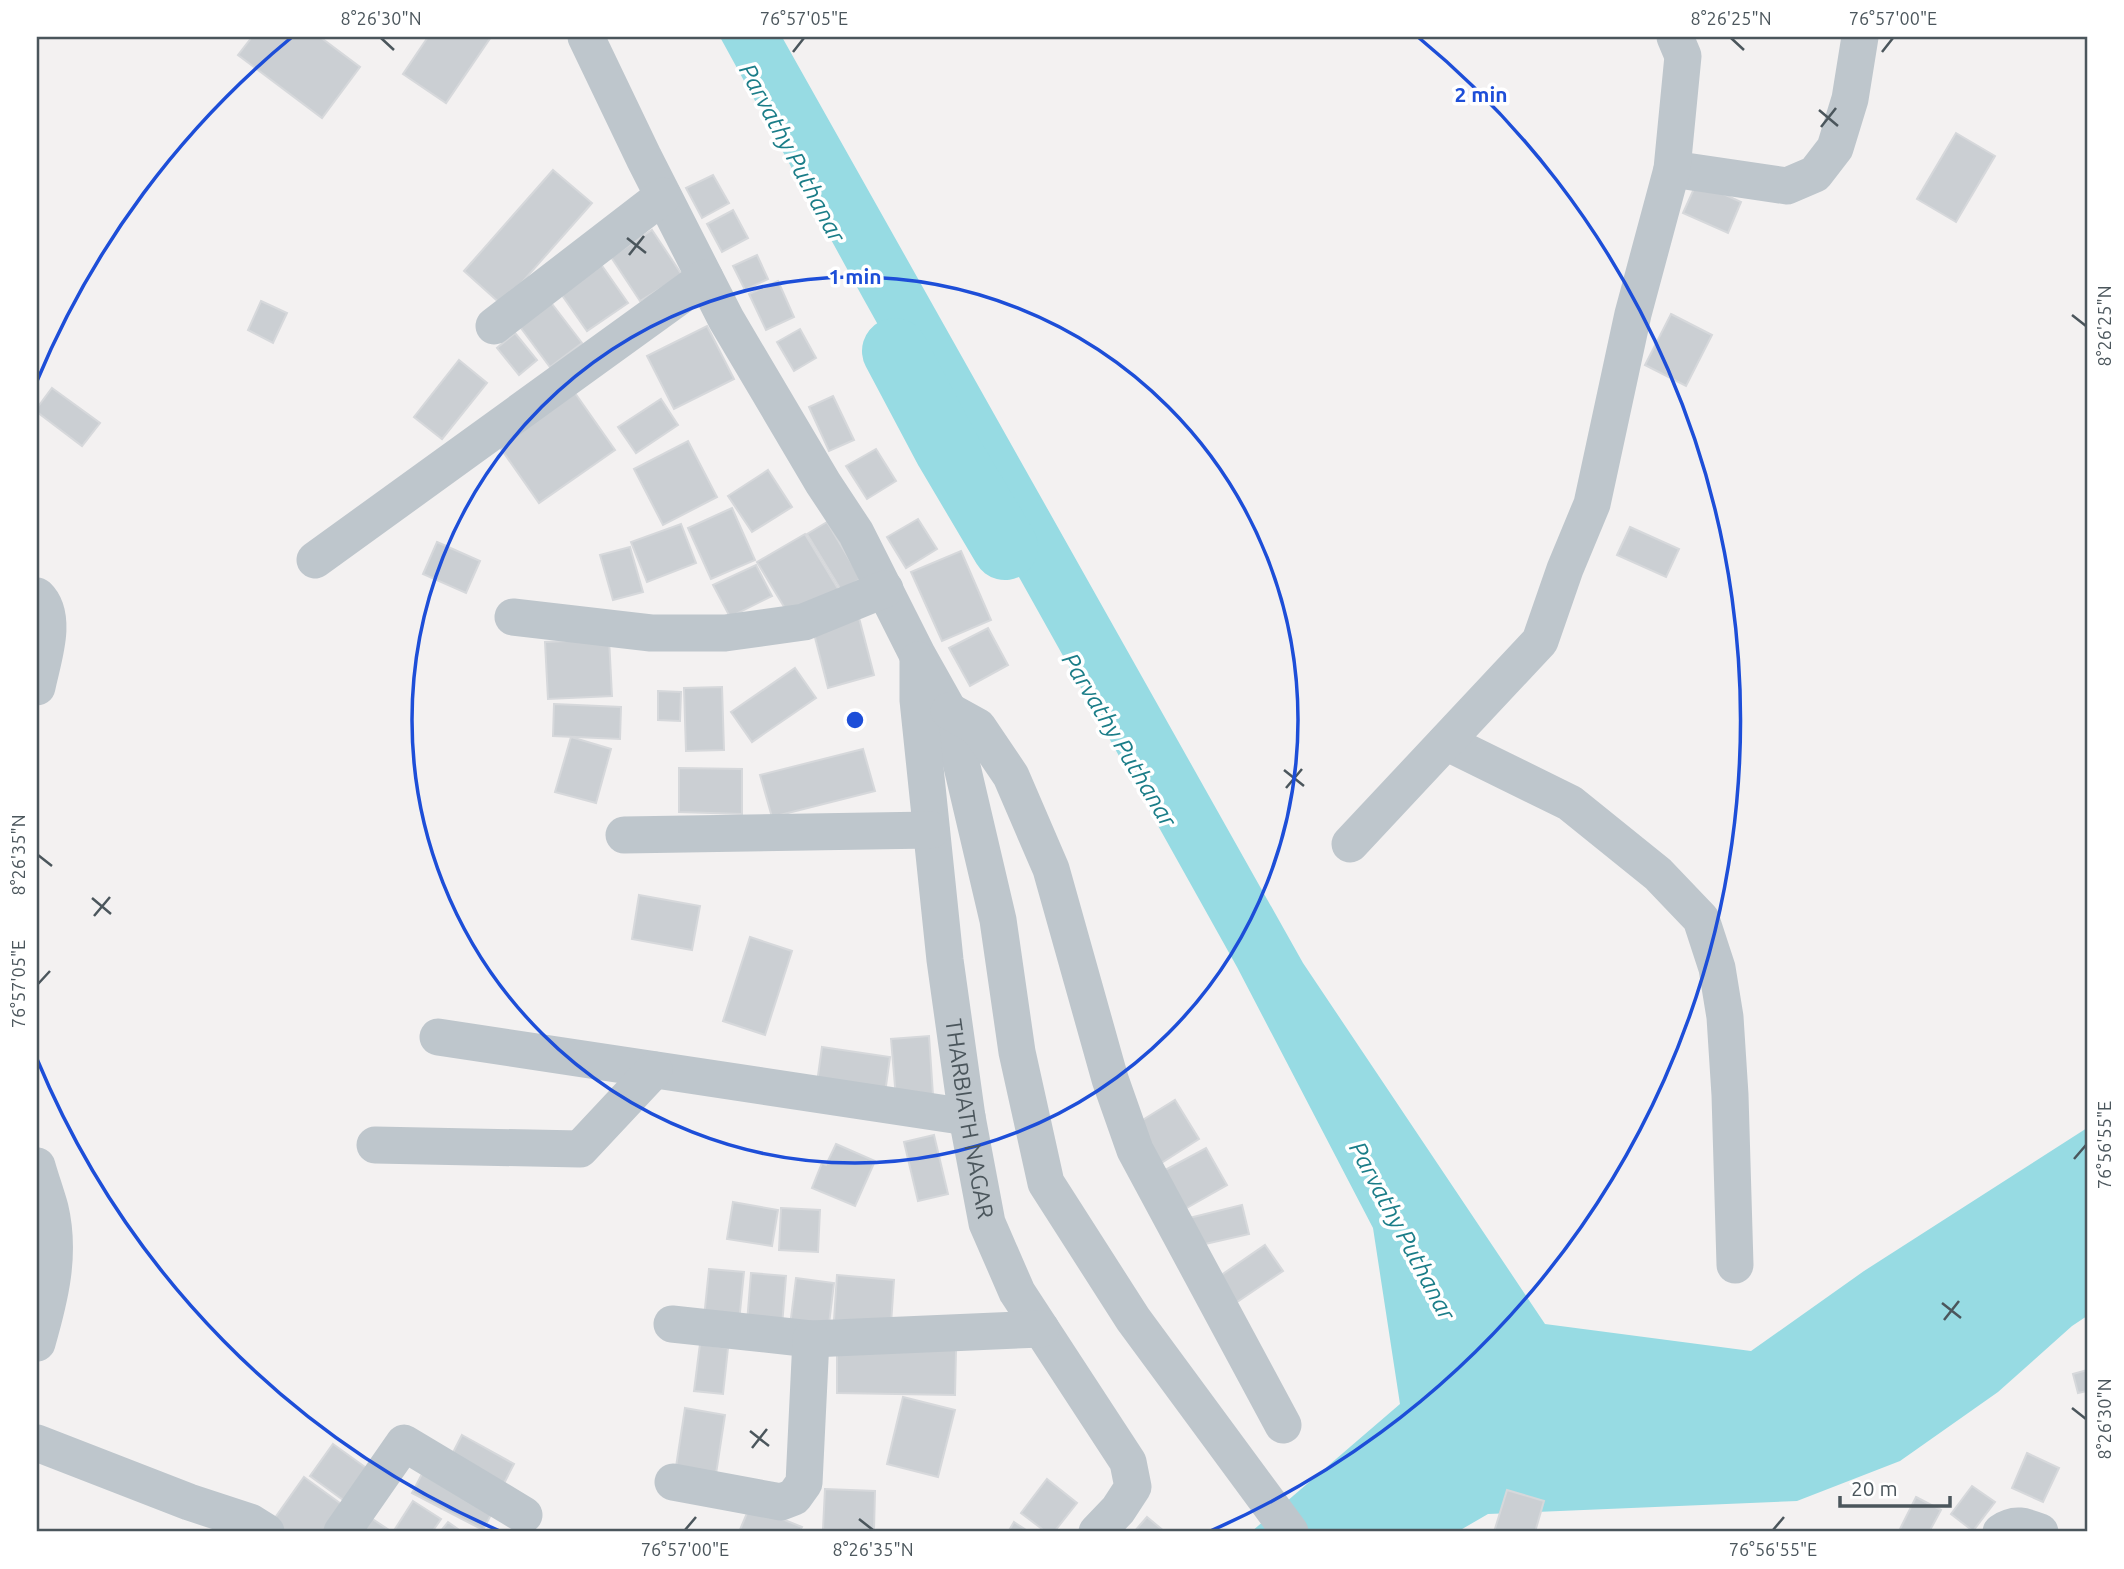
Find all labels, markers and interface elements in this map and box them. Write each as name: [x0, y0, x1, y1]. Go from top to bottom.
text: 8°26'30"N: [341, 8, 421, 28]
text: 76°57'05"E: [760, 8, 848, 28]
text: 8°26'25"N: [1691, 8, 1771, 28]
text: 76°57'00"E: [1849, 8, 1937, 28]
water label: Parvathy Puthanar: [734, 59, 851, 247]
text: 2 min: [1454, 82, 1508, 106]
text: 1 min: [828, 264, 882, 288]
text: 8°26'25"N: [2094, 286, 2114, 366]
water label: Parvathy Puthanar: [1057, 648, 1182, 832]
centre of rings: [843, 708, 867, 732]
text: 8°26'35"N: [8, 815, 28, 895]
text: 76°57'05"E: [8, 940, 28, 1028]
street label: THARBIATH NAGAR: [941, 1017, 999, 1221]
text: 76°56'55"E: [2094, 1101, 2114, 1189]
water label: Parvathy Puthanar: [1344, 1137, 1461, 1325]
text: 8°26'30"N: [2094, 1379, 2114, 1459]
scale bar: [1840, 1464, 1951, 1508]
text: 20 m: [1851, 1476, 1898, 1500]
text: 76°57'00"E: [641, 1539, 729, 1559]
text: 8°26'35"N: [833, 1539, 913, 1559]
text: 76°56'55"E: [1729, 1539, 1817, 1559]

